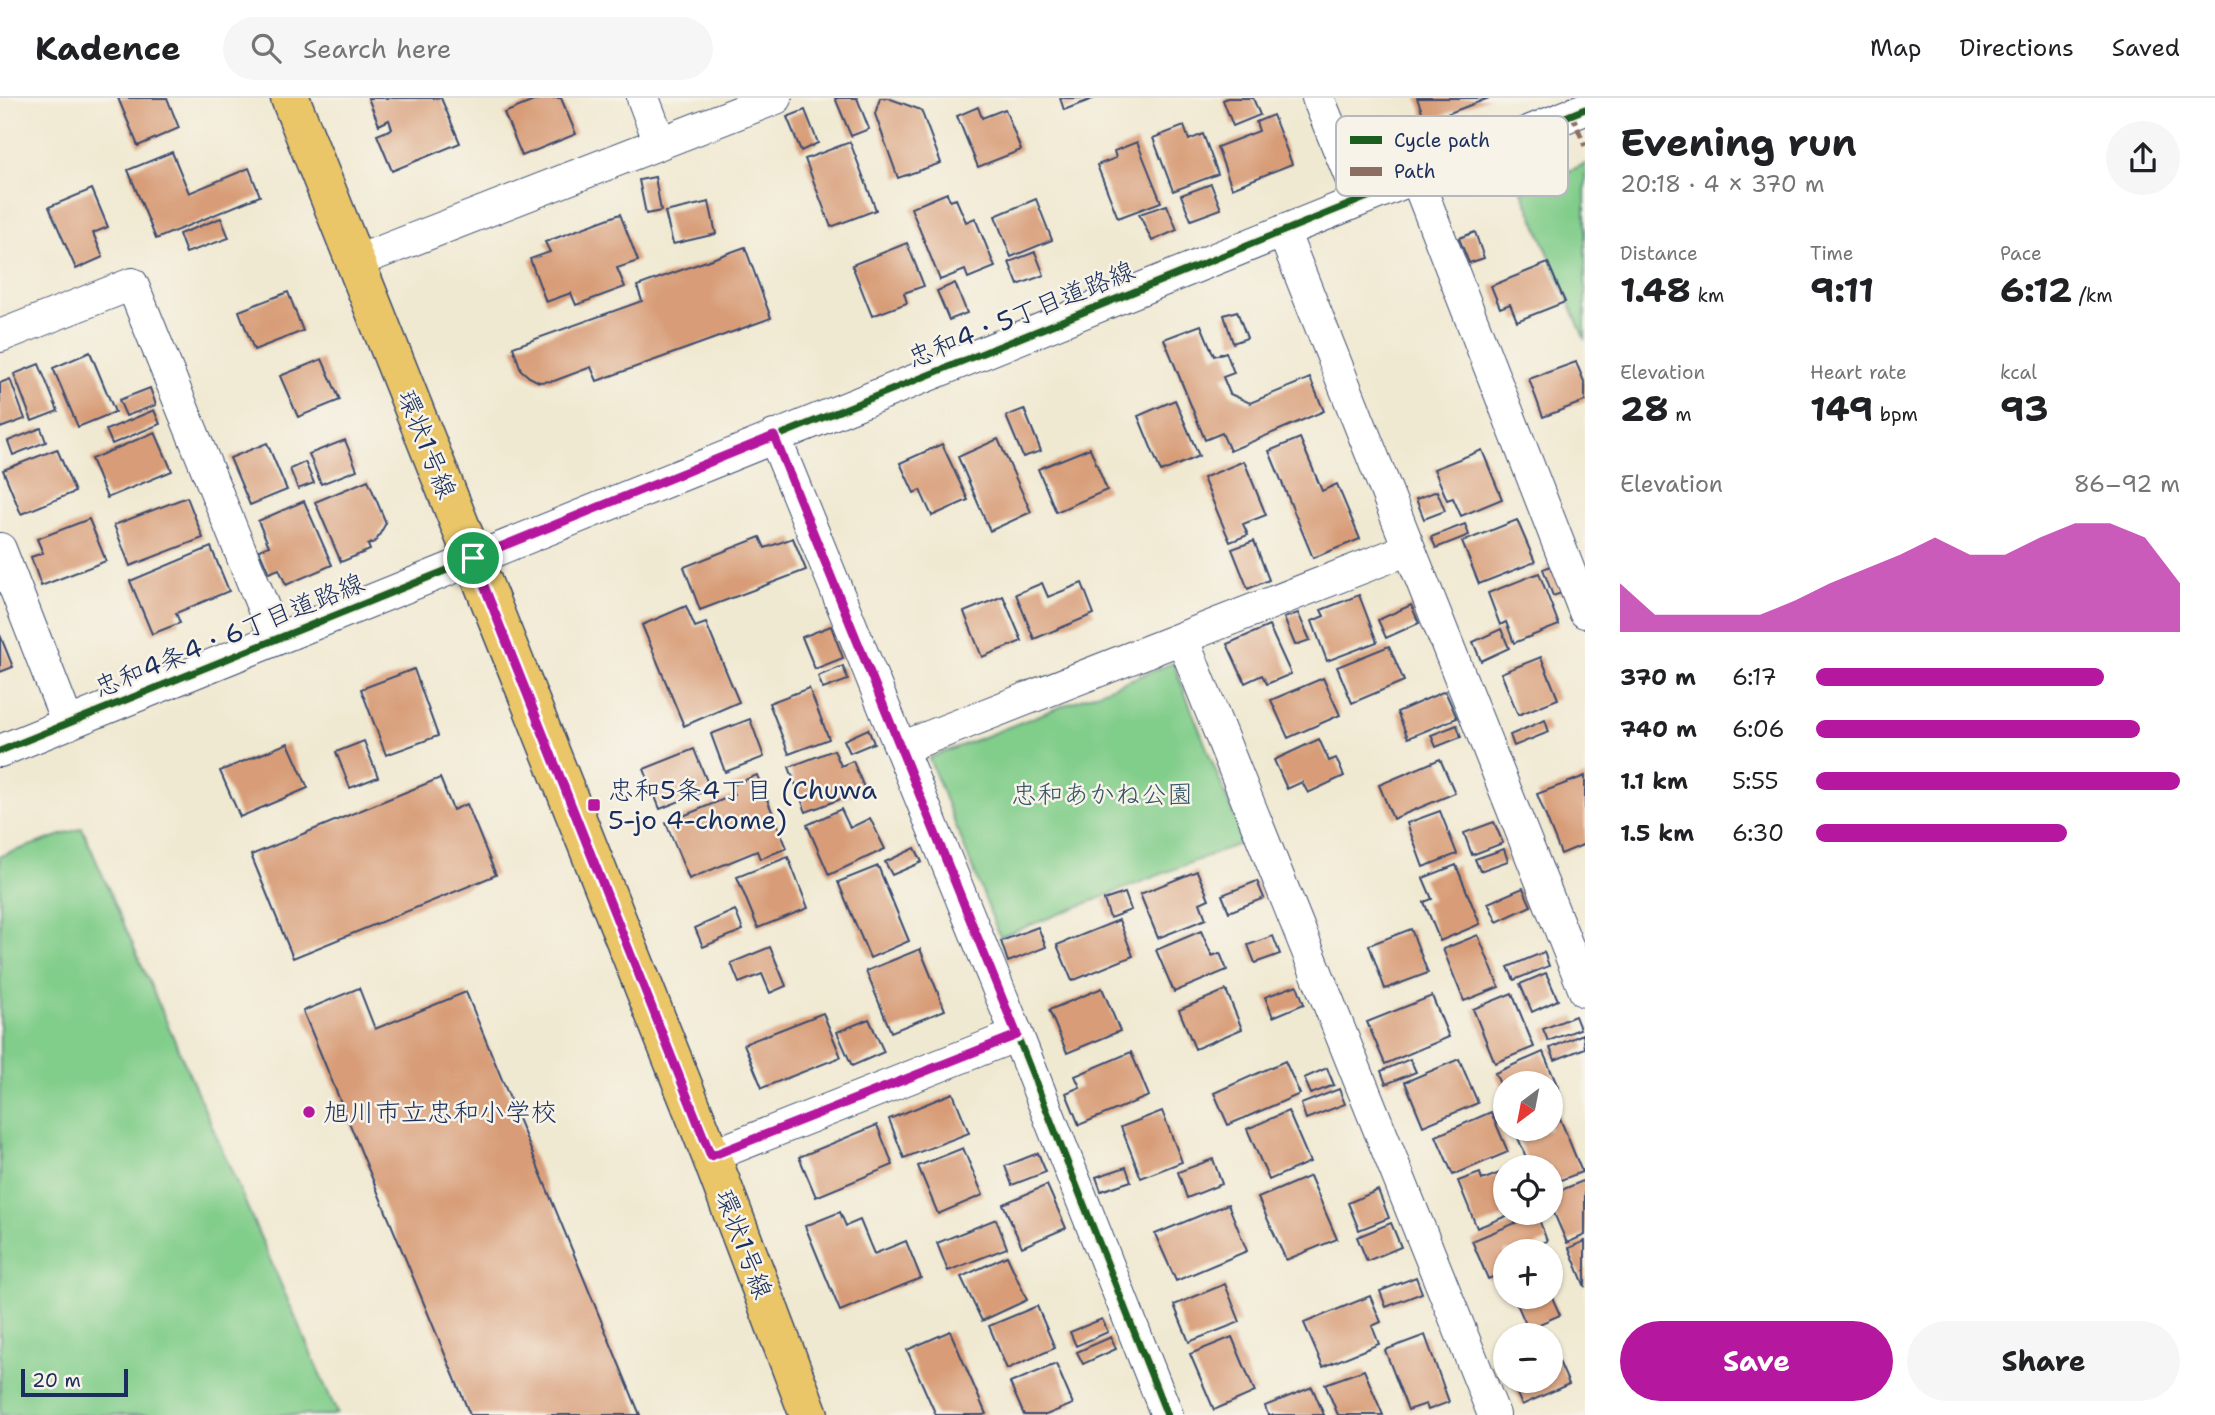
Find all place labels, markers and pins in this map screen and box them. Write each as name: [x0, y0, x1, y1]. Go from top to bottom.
pin: [443, 528, 503, 588]
place label: 忠和5条4丁目 (Chuwa 5-jo 4-chome): [608, 772, 877, 837]
marker: 忠和5条4丁目 (Chuwa 5-jo 4-chome): [586, 797, 602, 813]
place label: 旭川市立忠和小学校: [323, 1094, 557, 1129]
marker: 旭川市立忠和小学校: [301, 1104, 317, 1120]

